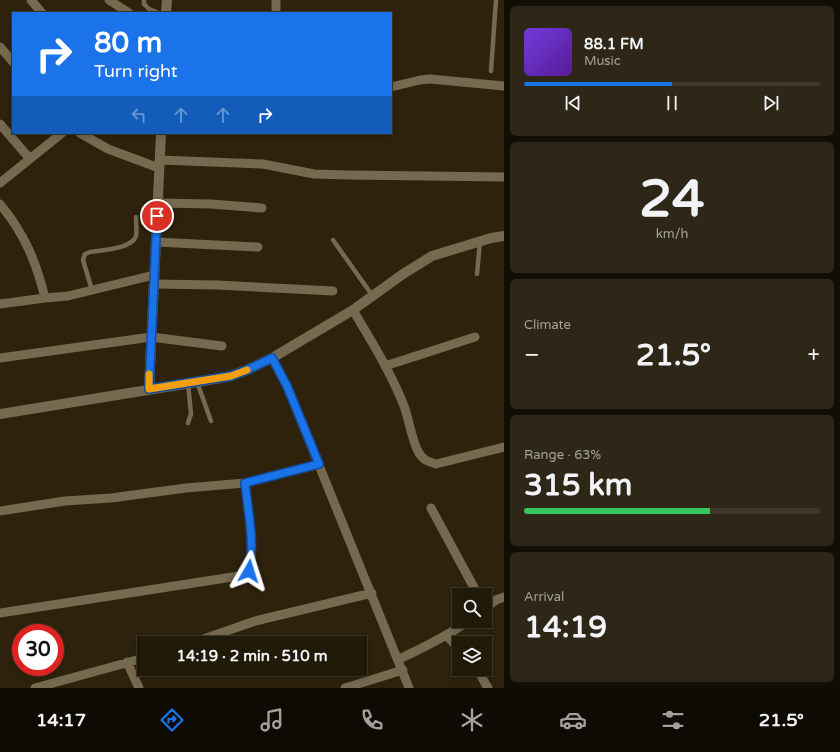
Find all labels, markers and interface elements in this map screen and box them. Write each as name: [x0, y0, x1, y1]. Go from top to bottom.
text: 80 m: [94, 26, 162, 60]
icon: right: [28, 28, 80, 80]
text: 88.1 FM: [584, 35, 644, 53]
text: Music: [584, 53, 621, 69]
text: Turn right: [94, 60, 178, 82]
icon: previous: [562, 92, 584, 114]
icon: pause: [661, 92, 683, 114]
icon: next: [760, 92, 782, 114]
icon: left: [128, 104, 150, 126]
icon: ahead: [170, 104, 192, 126]
icon: ahead: [212, 104, 234, 126]
icon: right: [254, 104, 276, 126]
text: 24: [639, 168, 705, 231]
pin: [140, 199, 174, 233]
icon: arrive: [146, 205, 168, 227]
text: km/h: [656, 226, 688, 242]
text: Climate: [524, 317, 571, 333]
text: 21.5°: [636, 337, 711, 374]
text: −: [524, 342, 540, 368]
text: +: [808, 342, 820, 368]
text: Range · 63%: [524, 447, 601, 463]
text: 315 km: [524, 467, 632, 504]
position arrow: [228, 550, 270, 592]
map controls: [452, 588, 492, 676]
button: search: [452, 588, 492, 628]
text: Arrival: [524, 589, 564, 605]
text: 14:19: [524, 609, 607, 646]
speed limit sign: 30: [12, 624, 64, 676]
button: layers: [452, 636, 492, 676]
text: 14:19 · 2 min · 510 m: [177, 647, 327, 665]
icon: directions: [158, 706, 186, 734]
icon: music: [258, 706, 286, 734]
icon: phone: [358, 706, 386, 734]
icon: climate: [458, 706, 486, 734]
icon: car: [559, 706, 587, 734]
icon: filters: [659, 706, 687, 734]
text: 14:17: [36, 709, 86, 731]
text: 21.5°: [759, 709, 804, 731]

